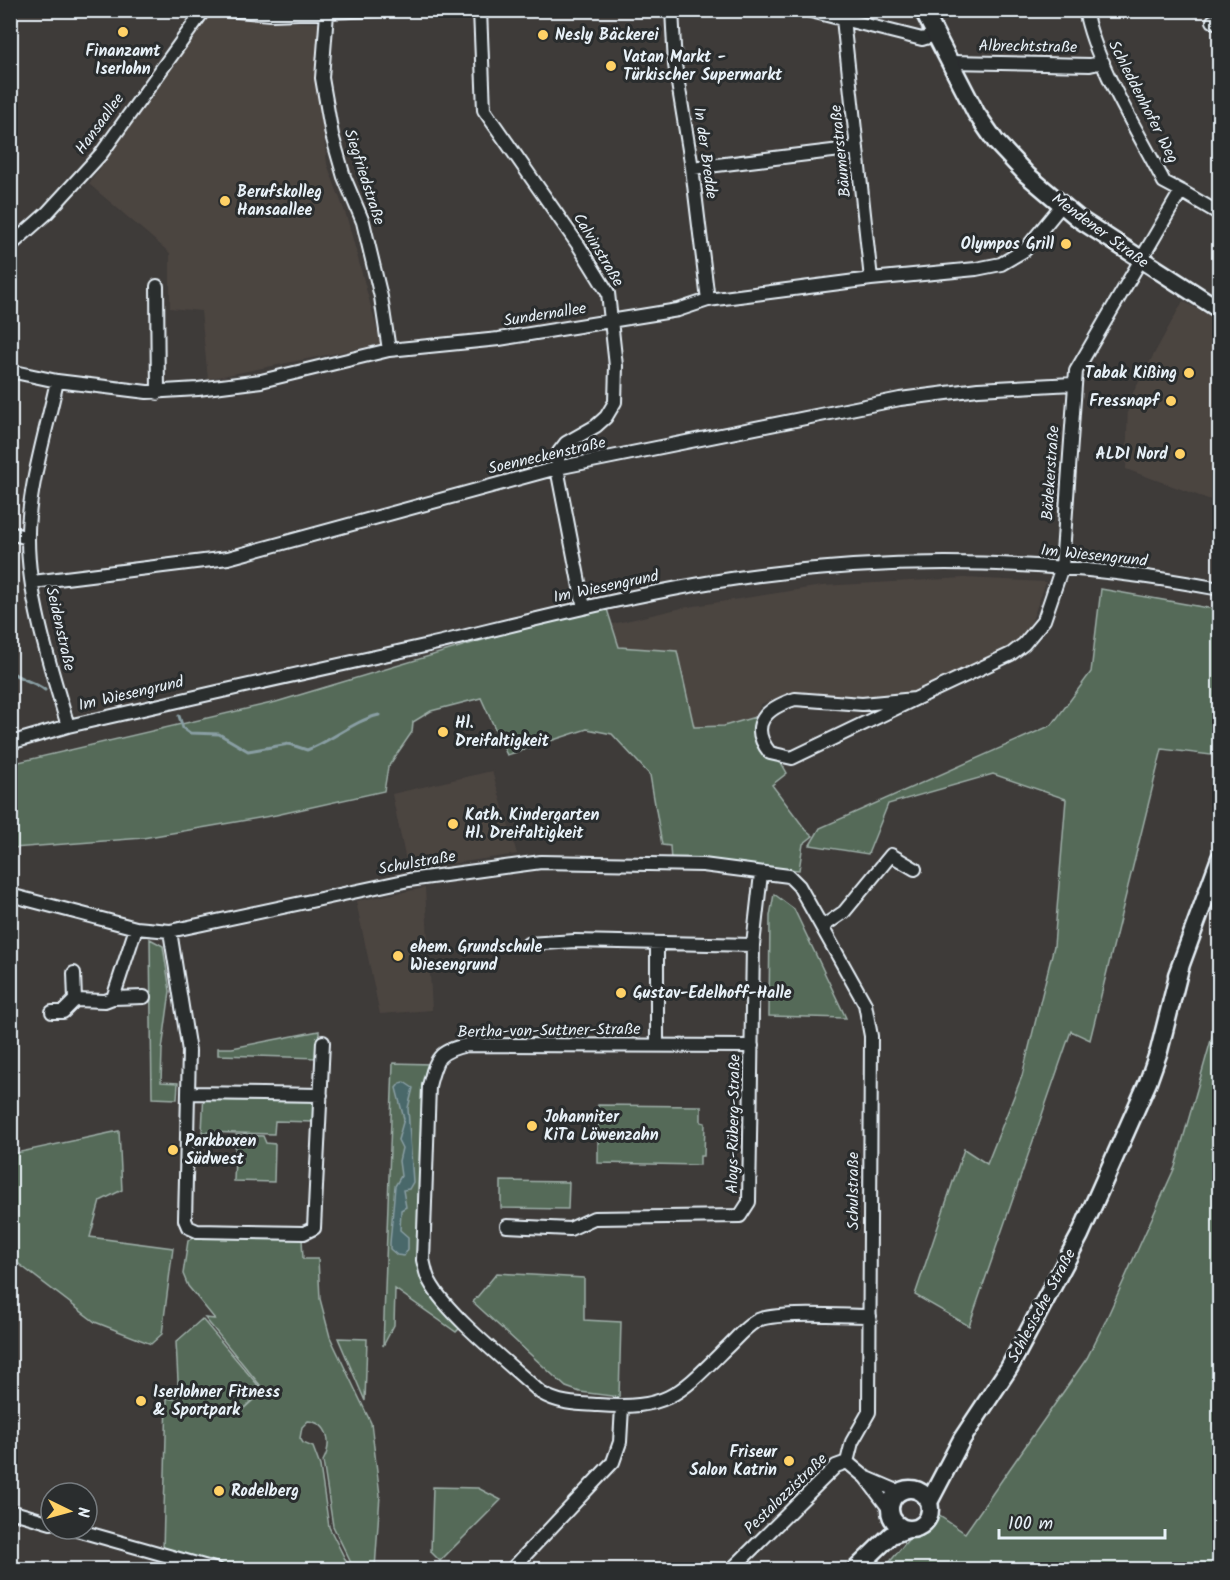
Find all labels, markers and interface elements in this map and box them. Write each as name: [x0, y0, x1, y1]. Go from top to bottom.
place label: Nesly Bäckerei: [555, 23, 660, 48]
marker: Finanzamt Iserlohn: [116, 25, 130, 39]
marker: Nesly Bäckerei: [536, 28, 550, 42]
street label: Albrechtstraße: [978, 34, 1078, 60]
street label: Schleddenhofer Weg: [1101, 36, 1185, 168]
place label: Finanzamt Iserlohn: [86, 39, 161, 82]
place label: Vatan Markt - Türkischer Supermarkt: [623, 45, 783, 88]
marker: Vatan Markt - Türkischer Supermarkt: [604, 59, 618, 73]
street label: Hansaallee: [69, 88, 131, 160]
street label: Bäumerstraße: [824, 103, 858, 199]
street label: In der Bredde: [686, 105, 724, 201]
street label: Siegfriedstraße: [337, 126, 391, 228]
place label: Berufskolleg Hansaallee: [237, 180, 322, 223]
street label: Mendener Straße: [1046, 187, 1154, 275]
marker: Berufskolleg Hansaallee: [218, 194, 232, 208]
street label: Calvinstraße: [566, 208, 630, 292]
place label: Olympos Grill: [961, 232, 1055, 257]
marker: Olympos Grill: [1059, 237, 1073, 251]
street label: Sundernallee: [502, 296, 588, 334]
place label: Tabak Kißing: [1085, 361, 1177, 386]
marker: Tabak Kißing: [1182, 366, 1196, 380]
place label: Fressnapf: [1089, 389, 1161, 414]
marker: Fressnapf: [1164, 394, 1178, 408]
street label: Bädekerstraße: [1035, 425, 1067, 521]
street label: Soenneckenstraße: [486, 430, 608, 482]
place label: ALDI Nord: [1096, 442, 1168, 467]
marker: ALDI Nord: [1173, 447, 1187, 461]
street label: Im Wiesengrund: [1039, 538, 1150, 574]
street label: Im Wiesengrund: [551, 563, 662, 610]
street label: Seidenstraße: [38, 584, 82, 674]
street label: Im Wiesengrund: [76, 670, 187, 718]
place label: Hl. Dreifaltigkeit: [455, 711, 550, 754]
marker: Hl. Dreifaltigkeit: [436, 725, 450, 739]
place label: Kath. Kindergarten Hl. Dreifaltigkeit: [465, 803, 600, 846]
marker: Kath. Kindergarten Hl. Dreifaltigkeit: [446, 817, 460, 831]
street label: Schulstraße: [376, 844, 458, 882]
place label: ehem. Grundschule Wiesengrund: [410, 935, 543, 978]
marker: ehem. Grundschule Wiesengrund: [391, 949, 405, 963]
place label: Gustav-Edelhoff-Halle: [633, 981, 792, 1006]
marker: Gustav-Edelhoff-Halle: [614, 986, 628, 1000]
street label: Bertha-von-Suttner-Straße: [457, 1017, 641, 1045]
street label: Aloys-Rüberg-Straße: [720, 1054, 748, 1194]
place label: Johanniter KiTa Löwenzahn: [544, 1105, 659, 1148]
marker: Johanniter KiTa Löwenzahn: [525, 1119, 539, 1133]
place label: Parkboxen Südwest: [185, 1129, 256, 1172]
marker: Parkboxen Südwest: [166, 1143, 180, 1157]
street label: Schulstraße: [841, 1152, 866, 1230]
street label: Schlesische Straße: [1001, 1244, 1083, 1368]
place label: Iserlohner Fitness & Sportpark: [153, 1380, 280, 1423]
marker: Iserlohner Fitness & Sportpark: [134, 1394, 148, 1408]
place label: Friseur Salon Katrin: [690, 1440, 778, 1483]
street label: Pestalozzistraße: [739, 1448, 833, 1540]
marker: Friseur Salon Katrin: [782, 1454, 796, 1468]
place label: Rodelberg: [231, 1479, 299, 1504]
north arrow: [39, 1481, 99, 1541]
marker: Rodelberg: [212, 1484, 226, 1498]
scale bar: [999, 1502, 1166, 1540]
text: N: [70, 1506, 95, 1518]
text: 100 m: [1008, 1510, 1053, 1539]

